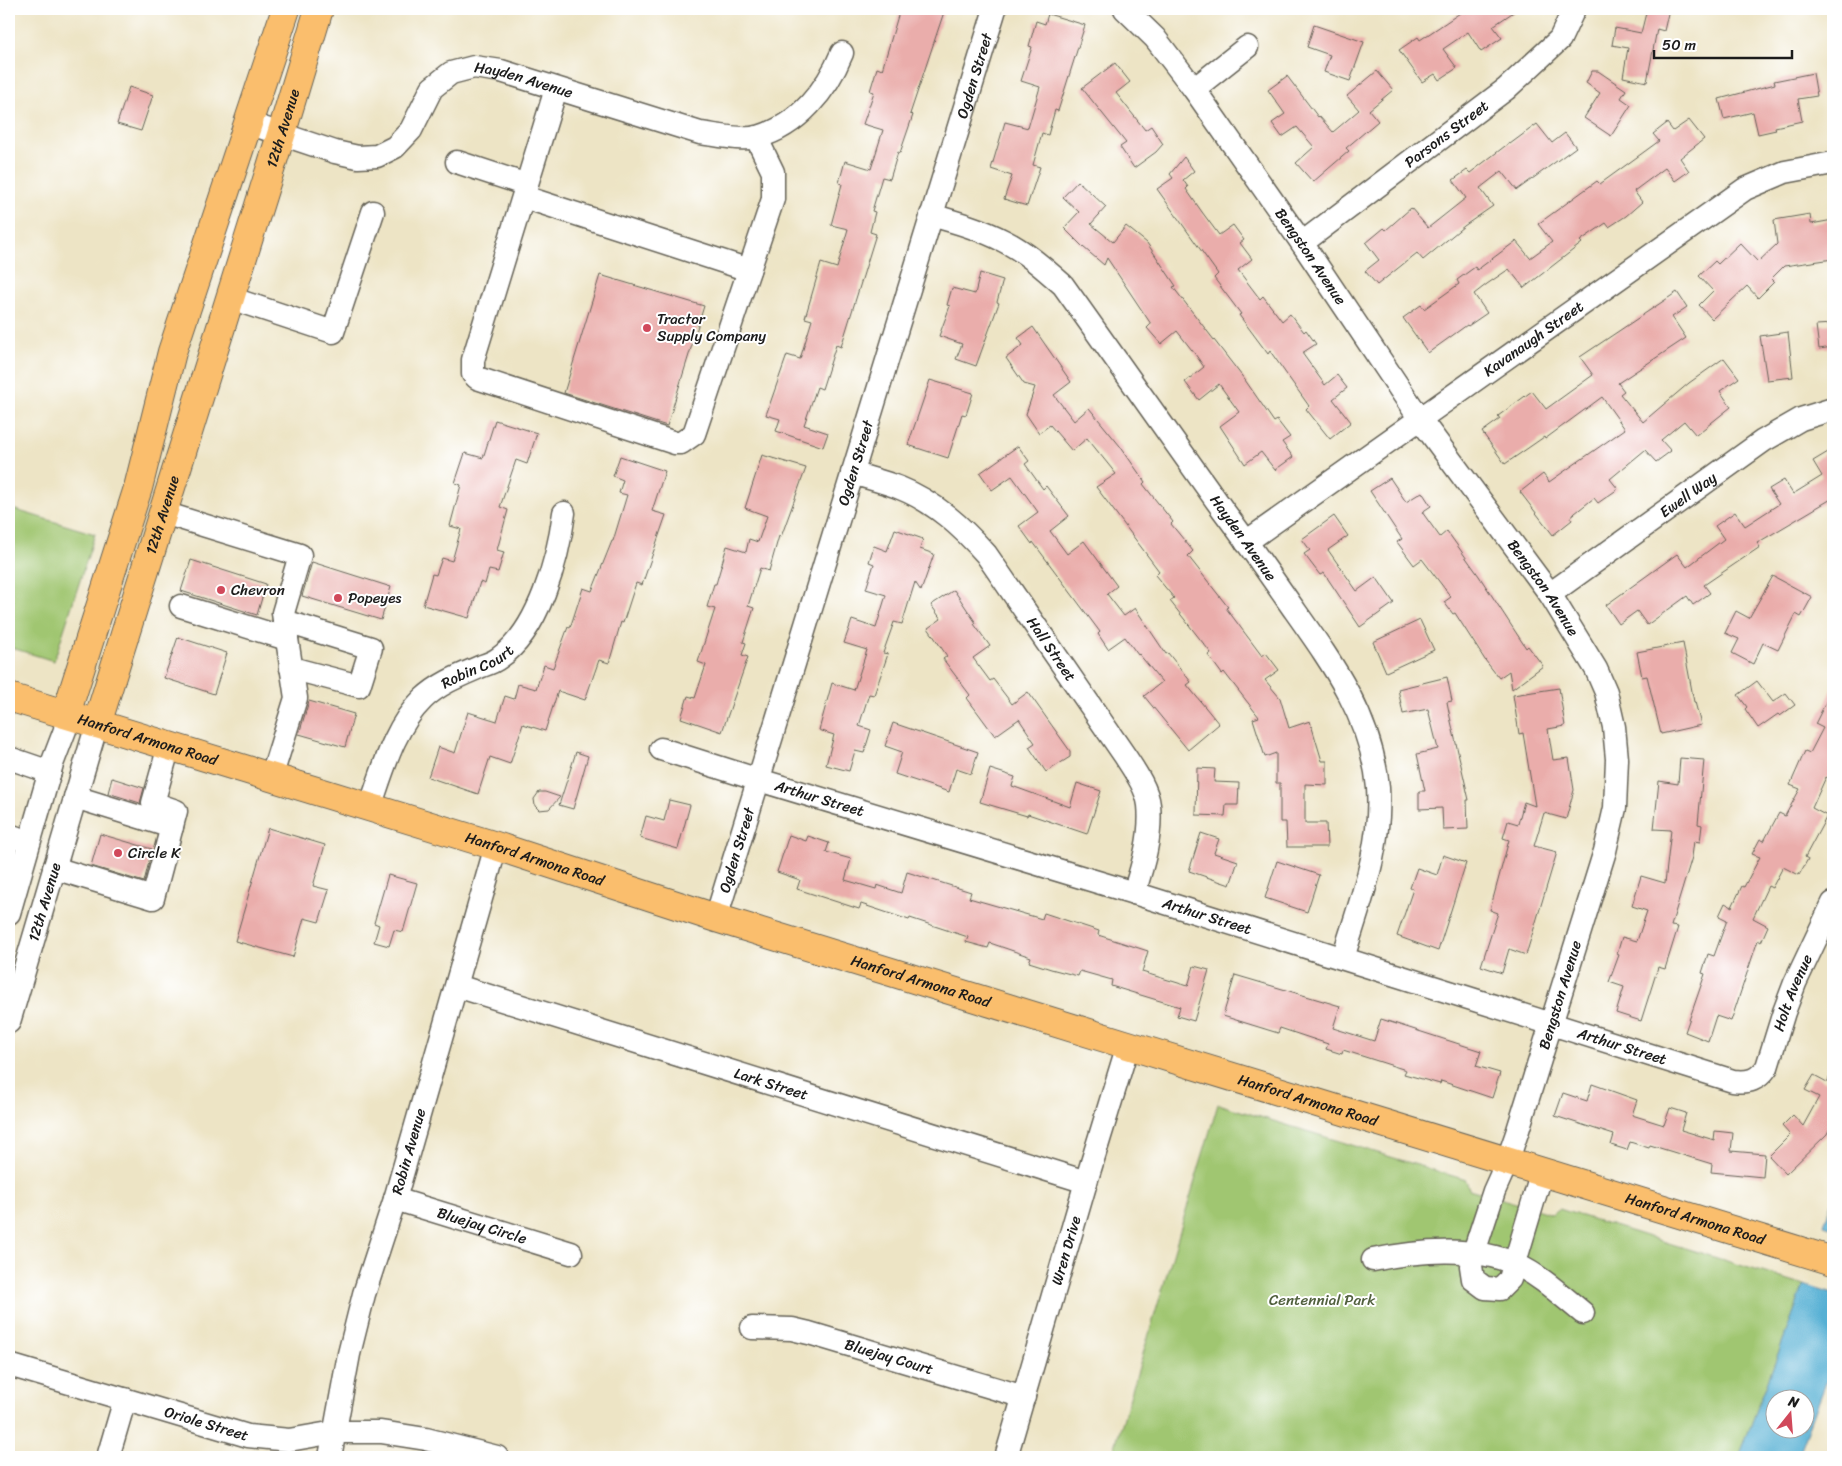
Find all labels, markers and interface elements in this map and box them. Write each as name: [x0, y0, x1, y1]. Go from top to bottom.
scale bar: [1654, 28, 1792, 60]
street label: Ogden Street: [949, 29, 1000, 122]
text: 50 m: [1662, 32, 1697, 58]
street label: Hayden Avenue: [473, 54, 577, 106]
street label: 12th Avenue: [259, 86, 307, 171]
street label: Parsons Street: [1399, 93, 1495, 175]
street label: Bengston Avenue: [1268, 202, 1353, 311]
street label: Kavanaugh Street: [1478, 294, 1590, 383]
place label: Tractor Supply Company: [657, 306, 766, 349]
marker: Tractor Supply Company: [641, 322, 653, 334]
street label: Ogden Street: [830, 416, 881, 509]
street label: Ewell Way: [1654, 465, 1723, 525]
street label: 12th Avenue: [138, 472, 187, 558]
street label: Hayden Avenue: [1203, 489, 1284, 587]
street label: Bengston Avenue: [1501, 534, 1586, 642]
place label: Chevron: [231, 577, 285, 603]
marker: Chevron: [215, 584, 227, 596]
place label: Popeyes: [348, 585, 402, 611]
marker: Popeyes: [332, 592, 344, 604]
street label: Hall Street: [1020, 611, 1083, 687]
street label: Robin Court: [436, 638, 521, 696]
street label: Hanford Armona Road: [75, 706, 222, 773]
street label: Arthur Street: [771, 772, 868, 824]
street label: Ogden Street: [711, 803, 762, 896]
street label: Hanford Armona Road: [462, 824, 609, 894]
place label: Circle K: [128, 840, 181, 866]
marker: Circle K: [112, 847, 124, 859]
street label: 12th Avenue: [20, 859, 68, 945]
street label: Arthur Street: [1158, 889, 1255, 942]
street label: Bengston Avenue: [1531, 937, 1589, 1053]
street label: Hanford Armona Road: [848, 947, 995, 1015]
street label: Holt Avenue: [1766, 949, 1820, 1035]
street label: Arthur Street: [1573, 1020, 1670, 1073]
street label: Lark Street: [731, 1060, 812, 1108]
street label: Hanford Armona Road: [1235, 1066, 1382, 1134]
street label: Robin Avenue: [384, 1105, 433, 1198]
street label: Hanford Armona Road: [1622, 1185, 1769, 1253]
street label: Bluejay Circle: [434, 1200, 530, 1252]
street label: Wren Drive: [1044, 1213, 1088, 1288]
park label: Centennial Park: [1269, 1287, 1376, 1313]
street label: Bluejay Court: [842, 1331, 937, 1382]
north arrow: [1764, 1388, 1814, 1438]
text: N: [1784, 1388, 1802, 1416]
street label: Oriole Street: [161, 1399, 252, 1449]

